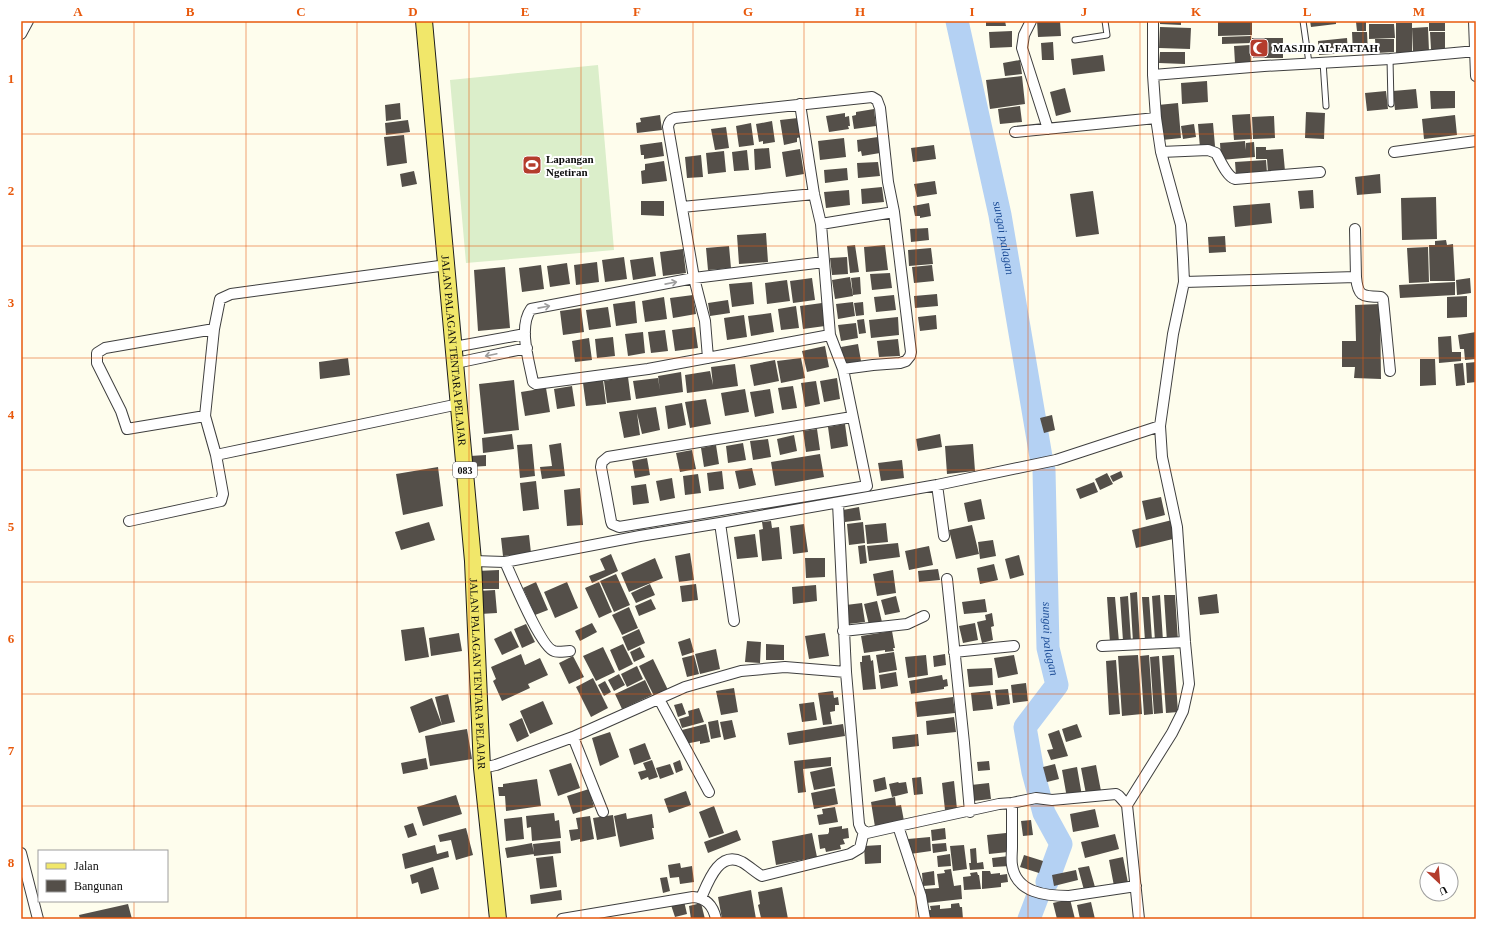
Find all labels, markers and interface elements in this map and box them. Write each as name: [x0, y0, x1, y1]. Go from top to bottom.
text: A: [73, 4, 83, 19]
text: B: [186, 4, 195, 19]
text: C: [296, 4, 306, 19]
text: D: [408, 4, 418, 19]
text: E: [521, 4, 529, 19]
text: F: [633, 4, 641, 19]
text: G: [743, 4, 753, 19]
text: H: [855, 4, 865, 19]
text: I: [969, 4, 975, 19]
text: J: [1081, 4, 1088, 19]
text: K: [1191, 4, 1202, 19]
text: L: [1303, 4, 1312, 19]
text: M: [1413, 4, 1425, 19]
mosque icon: MASJID AL FATTAH: [1248, 37, 1270, 59]
place label: MASJID AL FATTAH: [1273, 42, 1379, 54]
text: 1: [8, 71, 14, 86]
place label: Lapangan Ngetiran: [546, 153, 594, 178]
sports icon: Lapangan Ngetiran: [521, 154, 543, 176]
text: 2: [8, 183, 14, 198]
water label: sungai palagan: [990, 200, 1017, 276]
street label: JALAN PALAGAN TENTARA PELAJAR: [439, 255, 469, 447]
one-way arrow: [665, 278, 678, 286]
text: 3: [8, 295, 15, 310]
one-way arrow: [537, 303, 550, 311]
one-way arrow: [485, 352, 498, 360]
text: 4: [8, 407, 15, 422]
road number: 083: [453, 462, 477, 478]
text: 5: [8, 519, 15, 534]
street label: JALAN PALAGAN TENTARA PELAJAR: [468, 578, 488, 770]
water label: sungai palagan: [1040, 602, 1061, 677]
text: 6: [8, 631, 15, 646]
text: 7: [8, 743, 15, 758]
legend: [38, 850, 168, 902]
text: 8: [8, 855, 15, 870]
text: Jalan: [74, 859, 99, 873]
north arrow: [1419, 862, 1459, 902]
text: Bangunan: [74, 879, 123, 893]
text: U: [1437, 884, 1450, 898]

